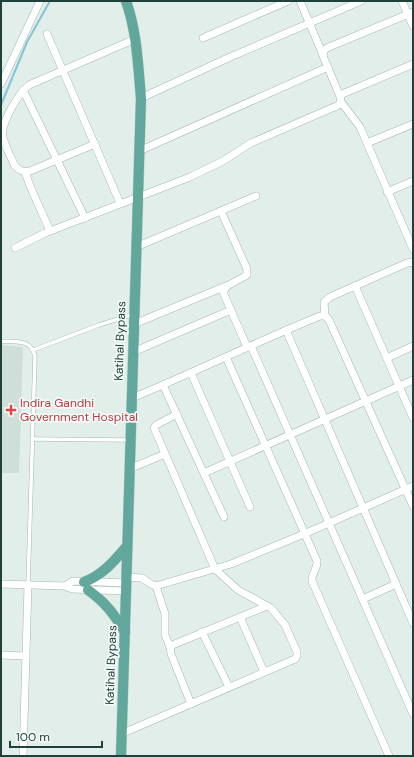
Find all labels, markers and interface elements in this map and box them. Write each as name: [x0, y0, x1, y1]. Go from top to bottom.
street label: Katihal Bypass: [111, 301, 129, 381]
place label: Indira Gandhi Government Hospital: [20, 395, 138, 425]
marker: Indira Gandhi Government Hospital: [5, 404, 17, 416]
street label: Katihal Bypass: [102, 625, 120, 705]
scale bar: [10, 723, 102, 749]
text: 100 m: [16, 729, 50, 745]

